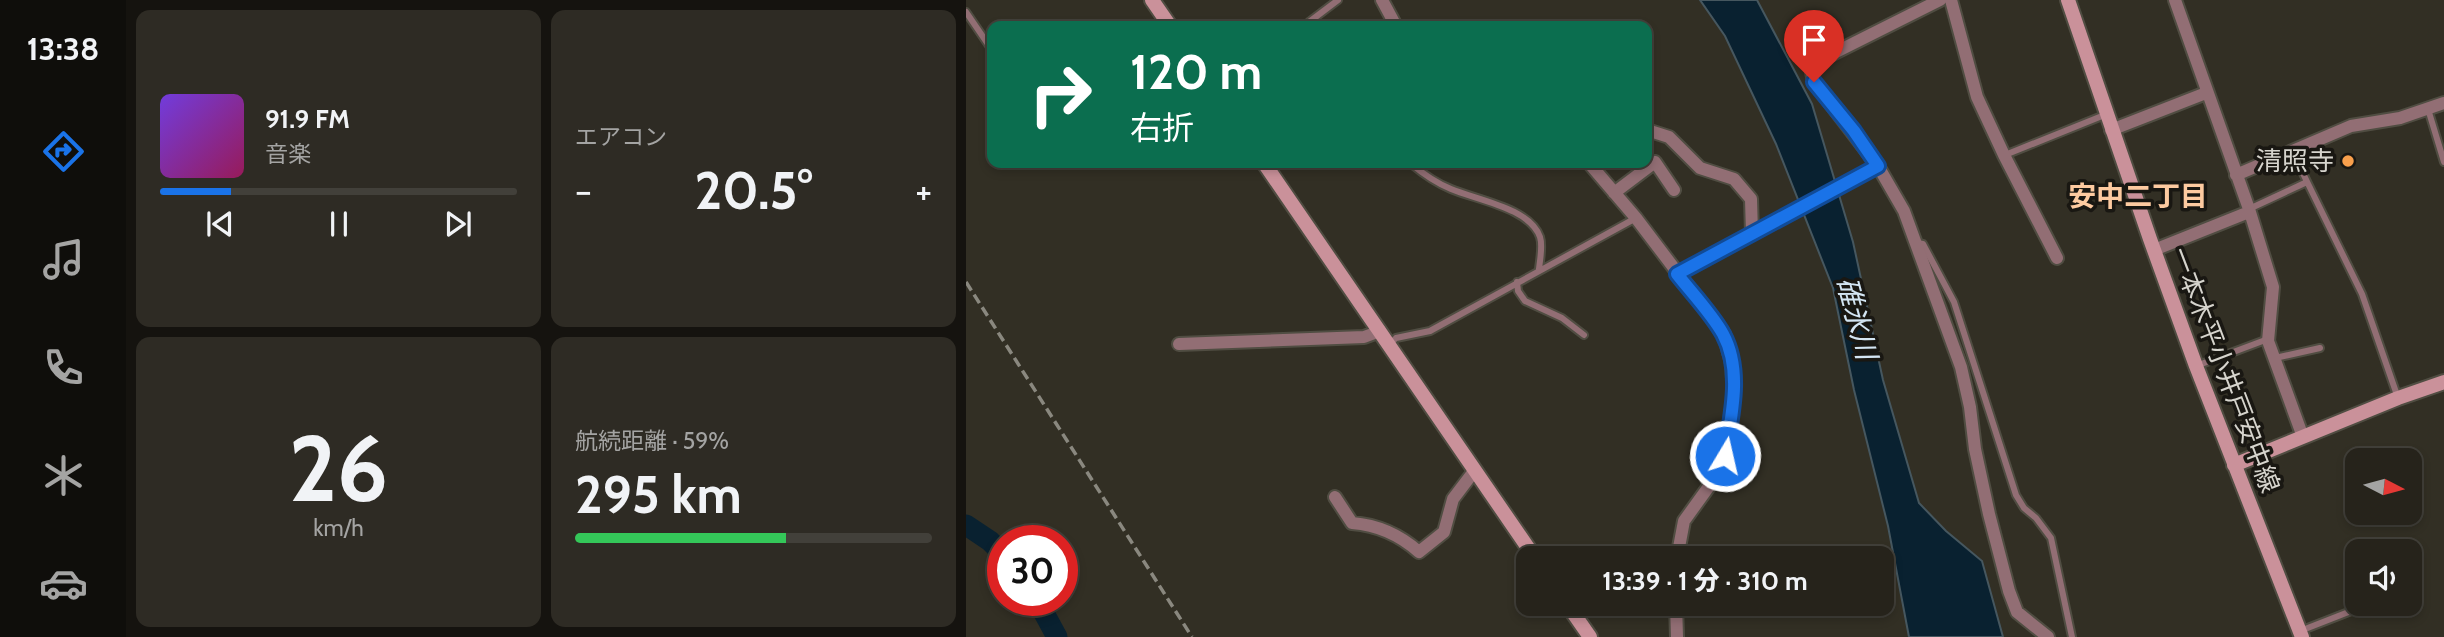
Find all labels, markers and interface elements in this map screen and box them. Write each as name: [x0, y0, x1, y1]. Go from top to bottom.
pin: [1784, 10, 1844, 82]
icon: arrive: [1795, 21, 1833, 59]
text: 13:38: [27, 29, 99, 68]
text: 120 m: [1130, 42, 1262, 101]
icon: right: [1015, 49, 1106, 140]
text: 91.9 FM: [265, 103, 350, 135]
text: 右折: [1130, 108, 1194, 147]
text: エアコン: [575, 123, 667, 151]
icon: directions: [39, 127, 88, 176]
text: 音楽: [265, 140, 311, 168]
place label: 清照寺: [2256, 145, 2334, 177]
marker: 清照寺: [2340, 153, 2356, 169]
text: 20.5°: [694, 159, 813, 222]
text: −: [575, 167, 592, 214]
text: +: [915, 167, 932, 214]
district label: 安中二丁目: [2068, 179, 2208, 213]
icon: previous: [201, 205, 239, 243]
icon: pause: [320, 205, 358, 243]
icon: next: [439, 205, 477, 243]
icon: music: [39, 235, 88, 284]
street label: 一本木平小井戸安中線: [2163, 243, 2287, 497]
water label: 碓氷川: [1830, 273, 1885, 366]
icon: phone: [39, 343, 88, 392]
text: 26: [289, 413, 388, 524]
position arrow: [1688, 419, 1762, 493]
text: 航続距離 · 59%: [575, 427, 729, 455]
north arrow: [2345, 448, 2422, 525]
map controls: [2345, 448, 2422, 616]
icon: climate: [39, 451, 88, 500]
text: 295 km: [575, 463, 742, 526]
text: km/h: [313, 514, 364, 542]
speed limit sign: 30: [987, 525, 1078, 616]
button: sound: [2345, 539, 2422, 616]
icon: car: [39, 559, 88, 608]
text: 13:39 · 1 分 · 310 m: [1602, 565, 1808, 597]

